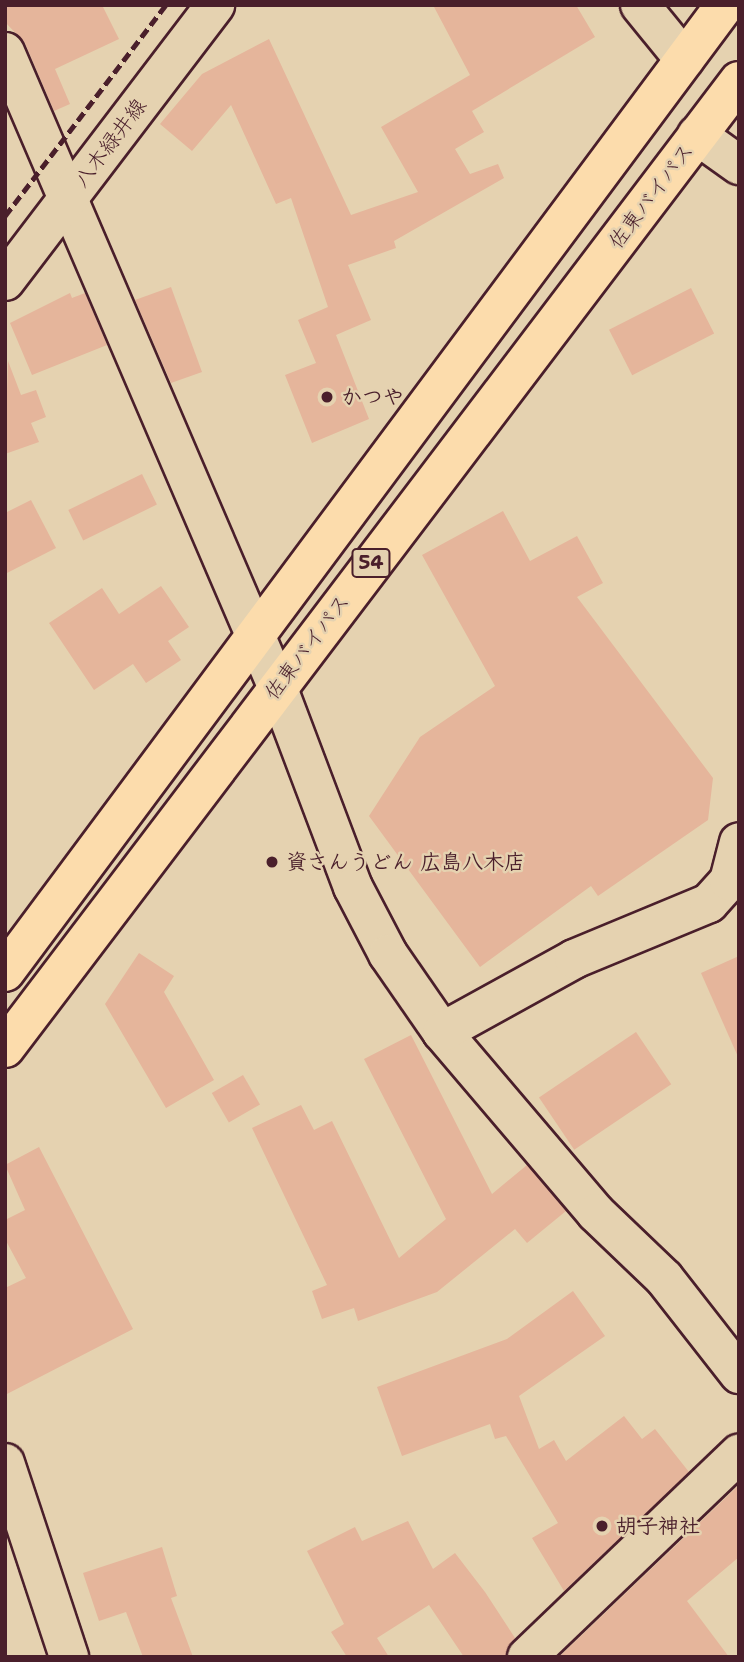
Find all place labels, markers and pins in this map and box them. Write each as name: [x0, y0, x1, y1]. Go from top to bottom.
place label: かつや: [341, 384, 404, 410]
marker: かつや: [319, 389, 335, 405]
place label: 資さんうどん 広島八木店: [286, 849, 524, 875]
marker: 資さんうどん 広島八木店: [264, 854, 280, 870]
place label: 胡子神社: [616, 1513, 700, 1539]
marker: 胡子神社: [594, 1518, 610, 1534]

